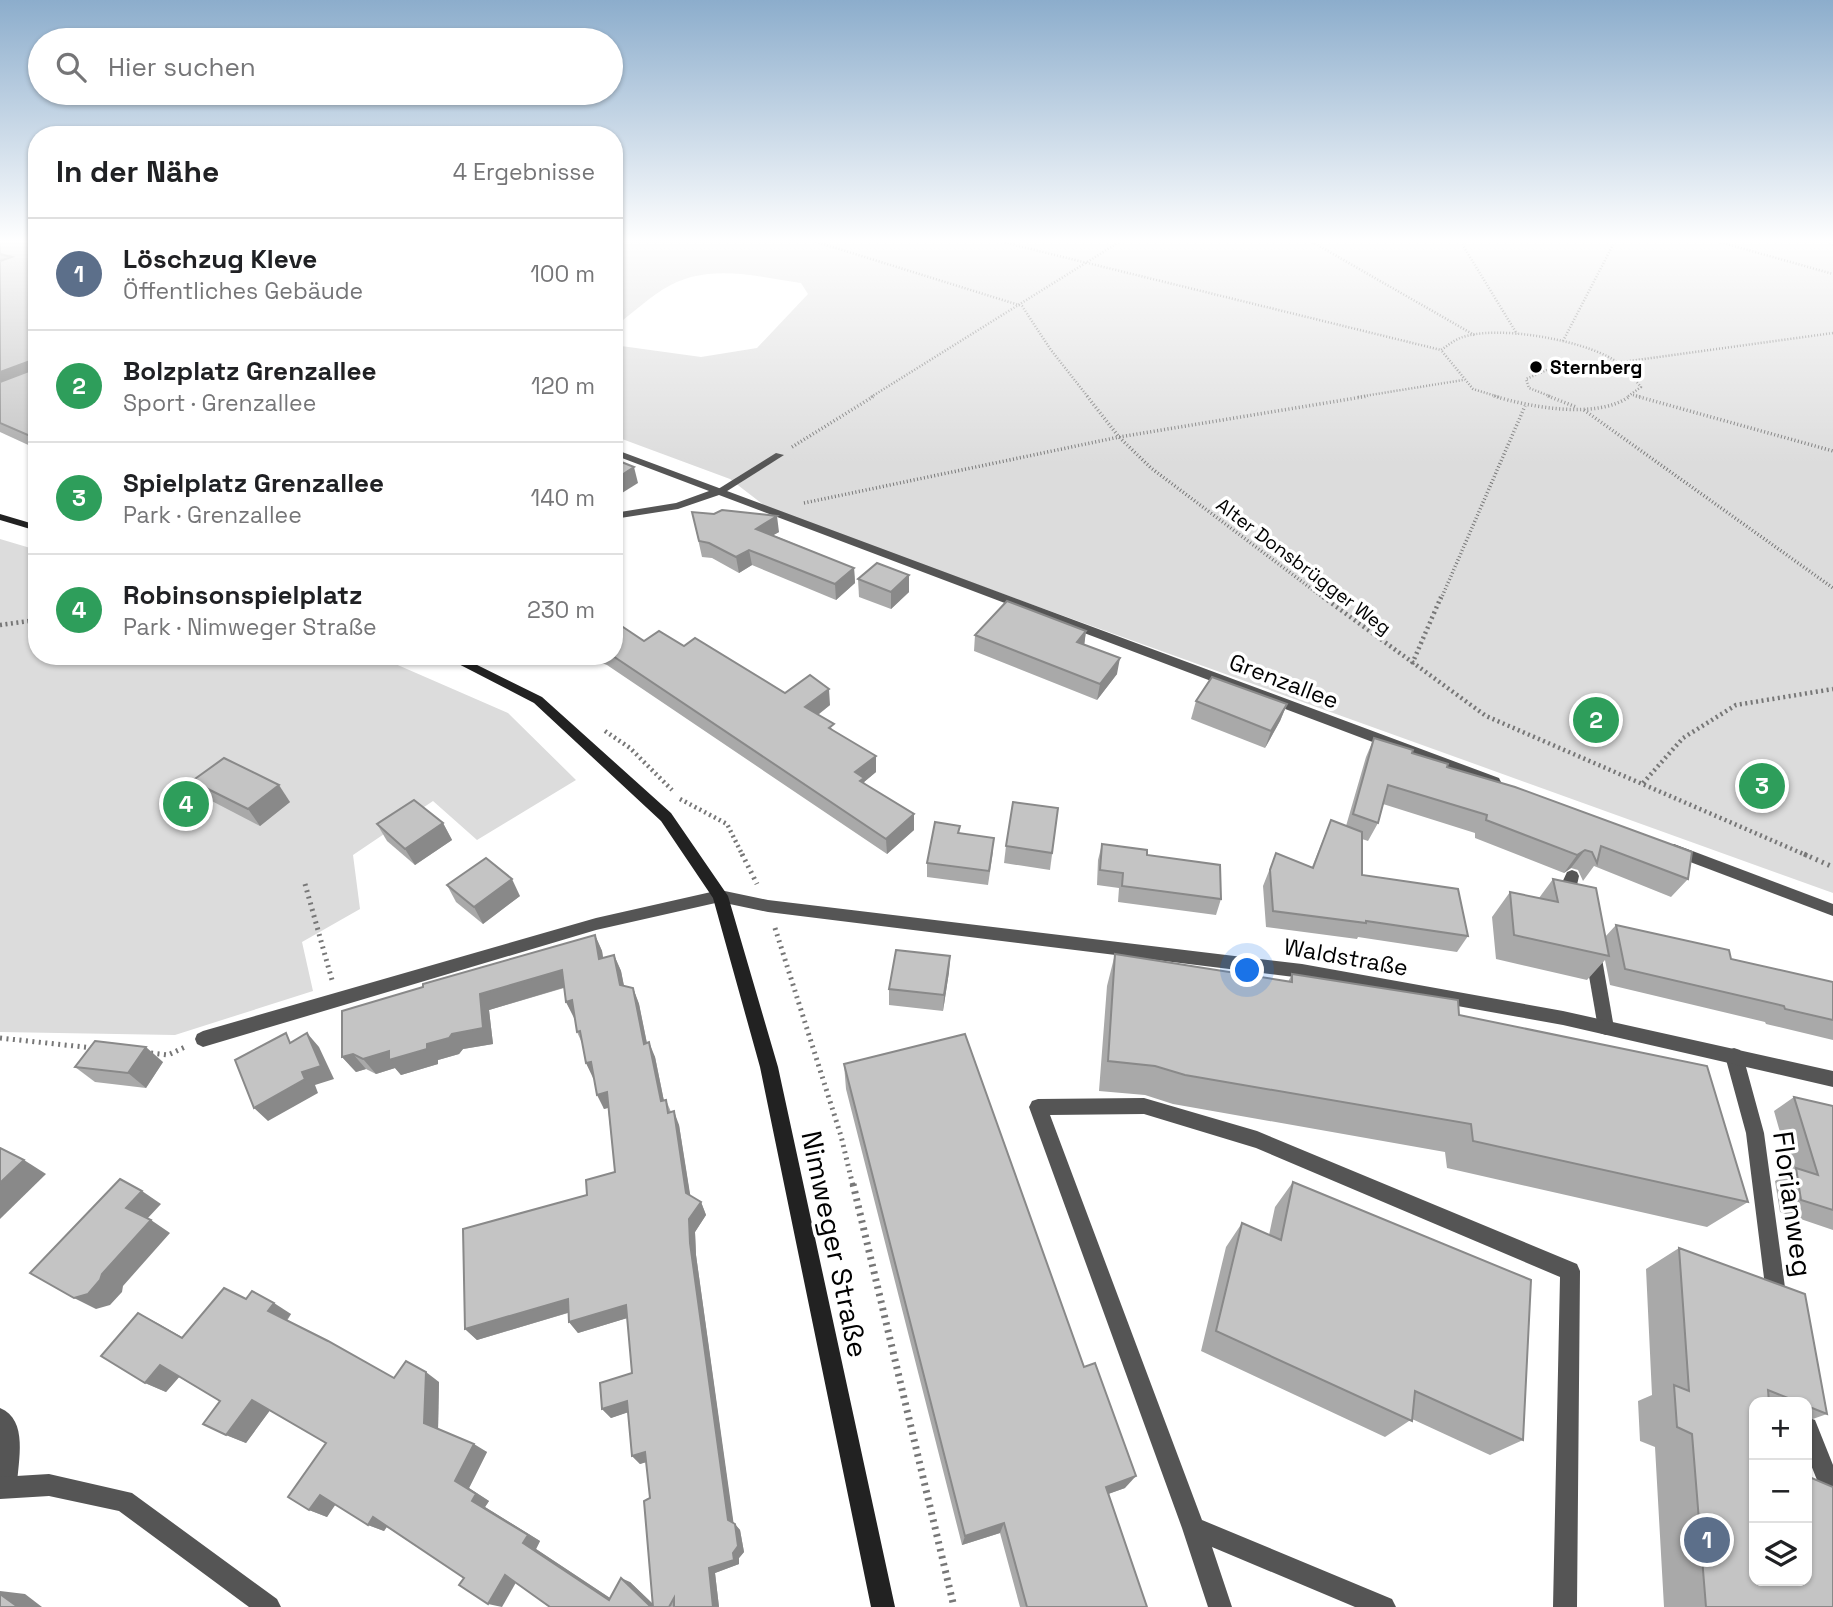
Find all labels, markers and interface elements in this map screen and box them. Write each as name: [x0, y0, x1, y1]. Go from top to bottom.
search box: [28, 28, 623, 105]
icon: search: [52, 48, 90, 86]
text: Hier suchen: [108, 50, 256, 84]
text: In der Nähe: [56, 152, 219, 191]
text: 4 Ergebnisse: [453, 157, 595, 187]
text: Löschzug Kleve: [123, 242, 317, 276]
text: 1: [74, 259, 84, 289]
text: 100 m: [530, 259, 595, 289]
text: Öffentliches Gebäude: [123, 276, 363, 306]
text: Bolzplatz Grenzallee: [123, 354, 376, 388]
place label: Sternberg: [1550, 355, 1642, 380]
marker: Sternberg: [1528, 359, 1544, 375]
text: 2: [72, 371, 86, 401]
text: 120 m: [531, 371, 595, 401]
text: Sport · Grenzallee: [123, 388, 316, 418]
text: Spielplatz Grenzallee: [123, 466, 384, 500]
text: 3: [72, 483, 86, 513]
text: 140 m: [531, 483, 595, 513]
street label: Alter Donsbrügger Weg: [1211, 492, 1396, 640]
text: Park · Grenzallee: [123, 500, 302, 530]
text: Robinsonspielplatz: [123, 578, 362, 612]
text: 4: [72, 595, 86, 625]
text: 230 m: [527, 595, 595, 625]
text: Park · Nimweger Straße: [123, 612, 377, 642]
street label: Grenzallee: [1225, 646, 1343, 716]
pin: 2: [1573, 694, 1619, 746]
pin: 3: [1739, 760, 1785, 812]
pin: 4: [163, 778, 209, 830]
street label: Waldstraße: [1282, 931, 1410, 983]
your location: [1230, 953, 1264, 987]
street label: Nimweger Straße: [793, 1127, 877, 1361]
street label: Florianweg: [1765, 1129, 1821, 1279]
map controls: [1749, 1397, 1812, 1586]
button: +: [1749, 1397, 1812, 1460]
button: −: [1749, 1460, 1812, 1523]
pin: 1: [1684, 1514, 1730, 1566]
button: layers: [1749, 1523, 1812, 1586]

